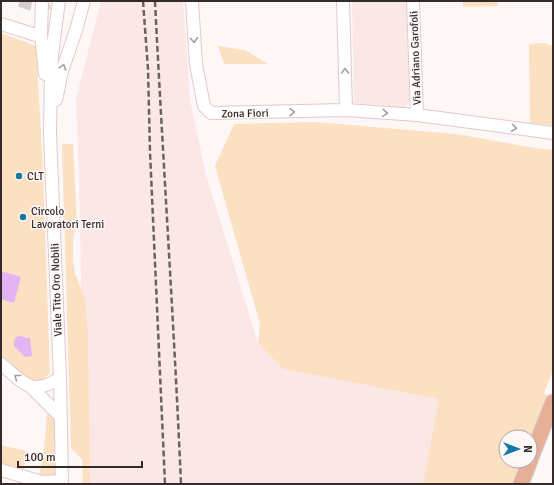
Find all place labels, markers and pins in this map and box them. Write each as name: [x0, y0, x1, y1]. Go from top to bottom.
place label: CLT: [27, 170, 44, 183]
marker: CLT: [14, 171, 24, 181]
place label: Circolo Lavoratori Terni: [31, 205, 104, 231]
marker: Circolo Lavoratori Terni: [18, 212, 28, 222]

